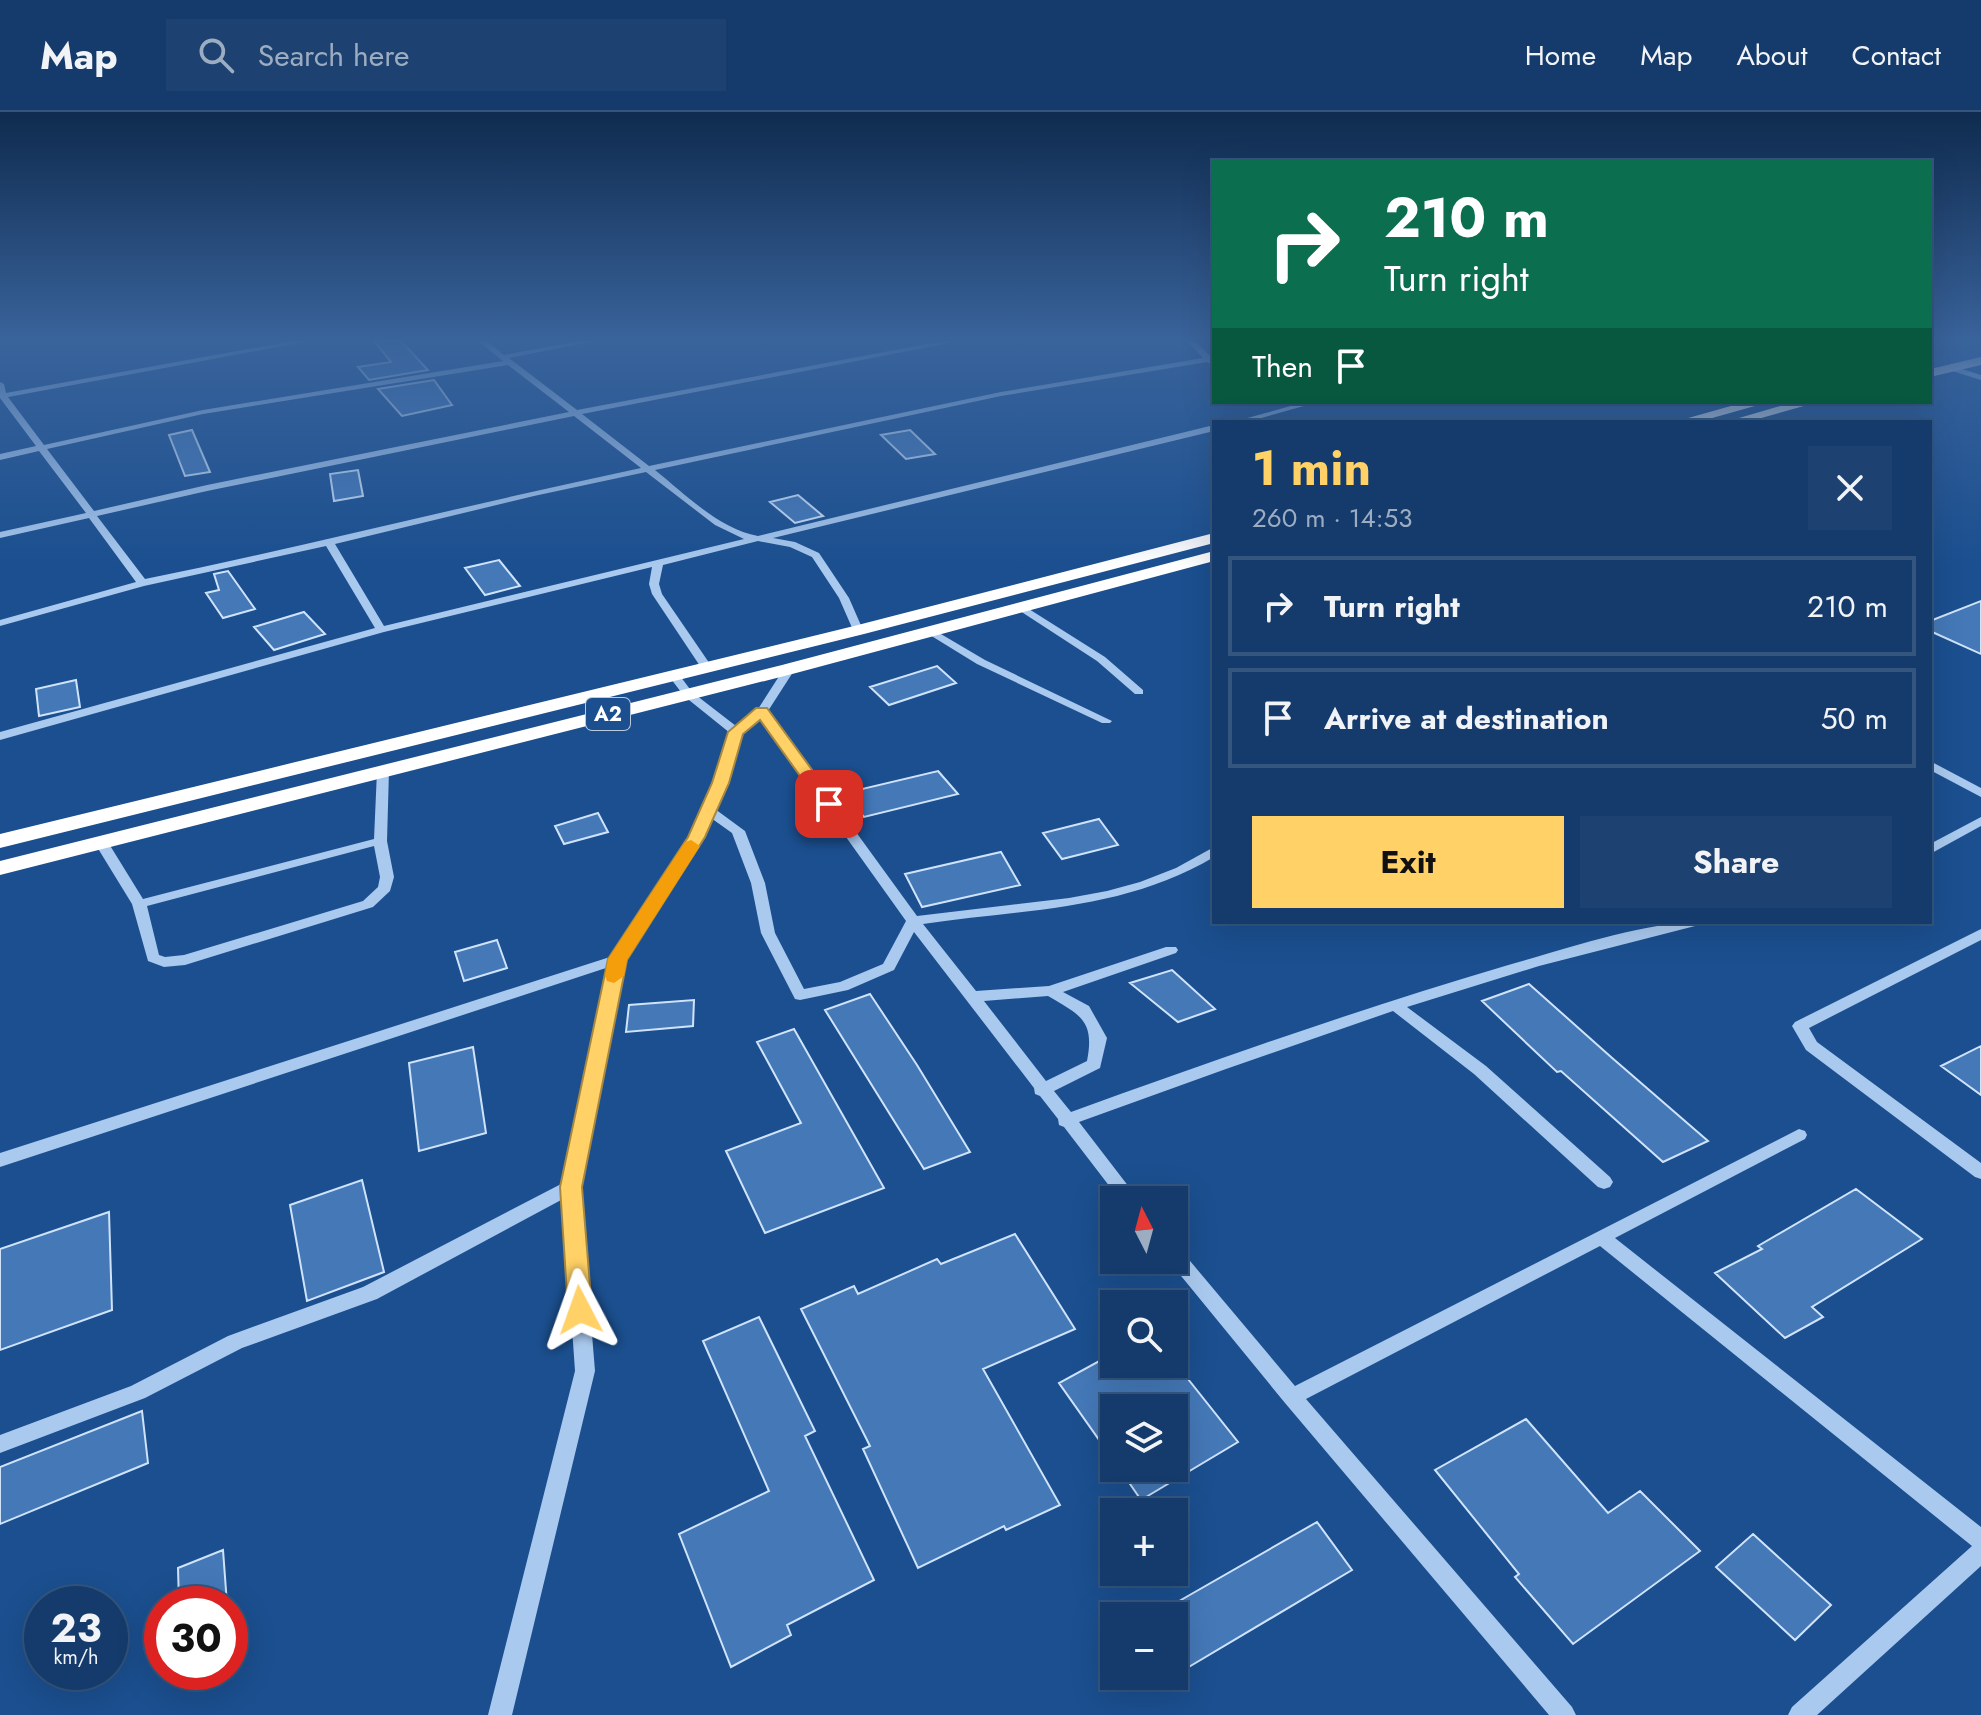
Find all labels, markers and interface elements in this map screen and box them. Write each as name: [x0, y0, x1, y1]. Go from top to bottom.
search box: [166, 19, 726, 91]
text: Map: [40, 28, 118, 83]
icon: search: [194, 33, 238, 77]
text: Search here: [258, 34, 410, 77]
text: Home: [1525, 35, 1596, 76]
text: Map: [1640, 35, 1692, 76]
text: About: [1736, 35, 1808, 76]
text: Contact: [1852, 35, 1941, 76]
text: 210 m: [1384, 177, 1549, 258]
icon: right: [1252, 192, 1356, 296]
text: Turn right: [1384, 252, 1529, 304]
icon: arrive: [1329, 344, 1373, 388]
text: Then: [1252, 345, 1313, 388]
text: 1 min: [1252, 434, 1371, 503]
button: close: [1808, 446, 1892, 530]
text: 260 m · 14:53: [1252, 499, 1412, 537]
icon: right: [1256, 584, 1300, 628]
text: Turn right: [1324, 585, 1460, 628]
text: 210 m: [1807, 585, 1888, 628]
icon: arrive: [1256, 696, 1300, 740]
text: Arrive at destination: [1324, 697, 1609, 740]
text: 50 m: [1821, 697, 1888, 740]
road number: A2: [586, 698, 630, 730]
pin: [795, 770, 863, 838]
icon: arrive: [807, 782, 851, 826]
button: Exit: [1252, 816, 1564, 908]
button: Share: [1580, 816, 1892, 908]
north arrow: [1100, 1186, 1188, 1274]
map controls: [1100, 1186, 1188, 1690]
position arrow: [538, 1268, 622, 1352]
button: search: [1100, 1290, 1188, 1378]
button: layers: [1100, 1394, 1188, 1482]
button: +: [1100, 1498, 1188, 1586]
speed limit sign: 30: [144, 1586, 248, 1690]
text: 23: [50, 1599, 102, 1657]
button: −: [1100, 1602, 1188, 1690]
text: km/h: [53, 1643, 99, 1672]

